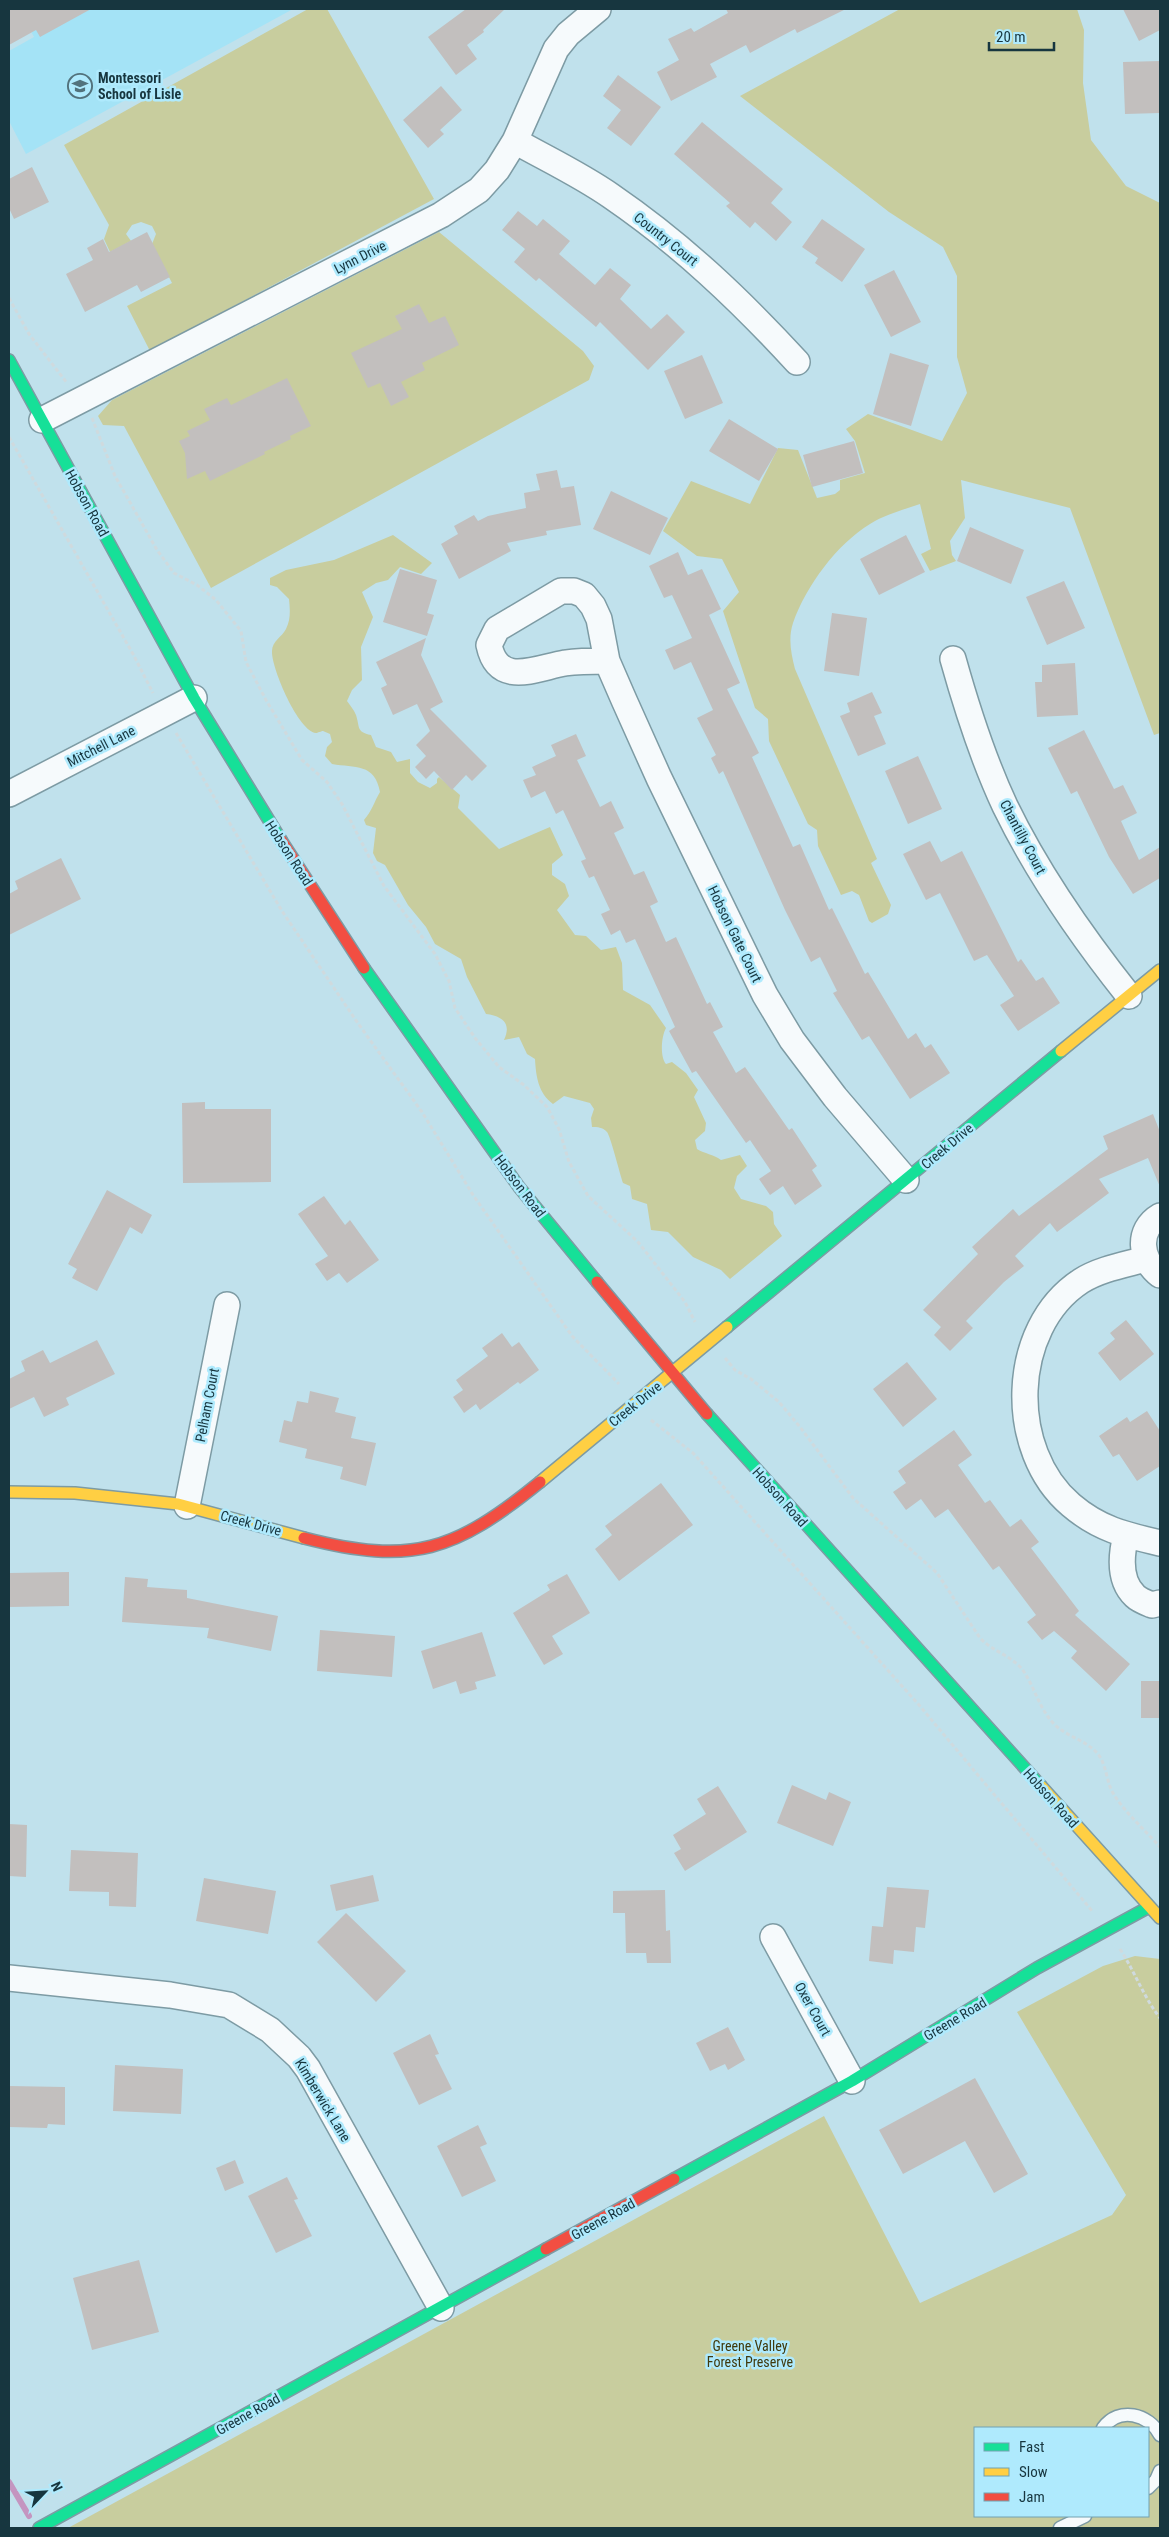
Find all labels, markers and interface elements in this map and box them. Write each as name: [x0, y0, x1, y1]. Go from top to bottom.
scale bar: [989, 20, 1054, 52]
text: 20 m: [996, 28, 1026, 46]
place label: Montessori School of Lisle: [98, 70, 181, 102]
school or university icon: Montessori School of Lisle: [67, 73, 93, 99]
street label: Country Court: [631, 209, 701, 269]
street label: Lynn Drive: [331, 237, 389, 277]
street label: Hobson Road: [62, 467, 112, 539]
street label: Mitchell Lane: [64, 722, 138, 770]
street label: Chantilly Court: [997, 797, 1049, 877]
street label: Hobson Road: [262, 818, 316, 888]
street label: Hobson Gate Court: [705, 883, 765, 985]
street label: Creek Drive: [918, 1119, 976, 1172]
street label: Hobson Road: [491, 1152, 549, 1220]
street label: Pelham Court: [192, 1367, 222, 1443]
street label: Creek Drive: [606, 1378, 665, 1430]
street label: Hobson Road: [749, 1464, 811, 1530]
street label: Creek Drive: [219, 1507, 284, 1539]
street label: Hobson Road: [1020, 1765, 1082, 1831]
street label: Oxer Court: [792, 1979, 834, 2039]
street label: Greene Road: [921, 1994, 989, 2044]
street label: Kimberwick Lane: [292, 2055, 354, 2145]
street label: Greene Road: [568, 2195, 638, 2243]
park label: Greene Valley Forest Preserve: [707, 2338, 794, 2370]
street label: Greene Road: [213, 2390, 283, 2438]
legend: [974, 2427, 1149, 2517]
text: Fast: [1019, 2438, 1044, 2456]
text: Slow: [1019, 2463, 1048, 2481]
north arrow: [20, 2467, 70, 2517]
text: N: [48, 2479, 66, 2494]
text: Jam: [1019, 2488, 1045, 2506]

